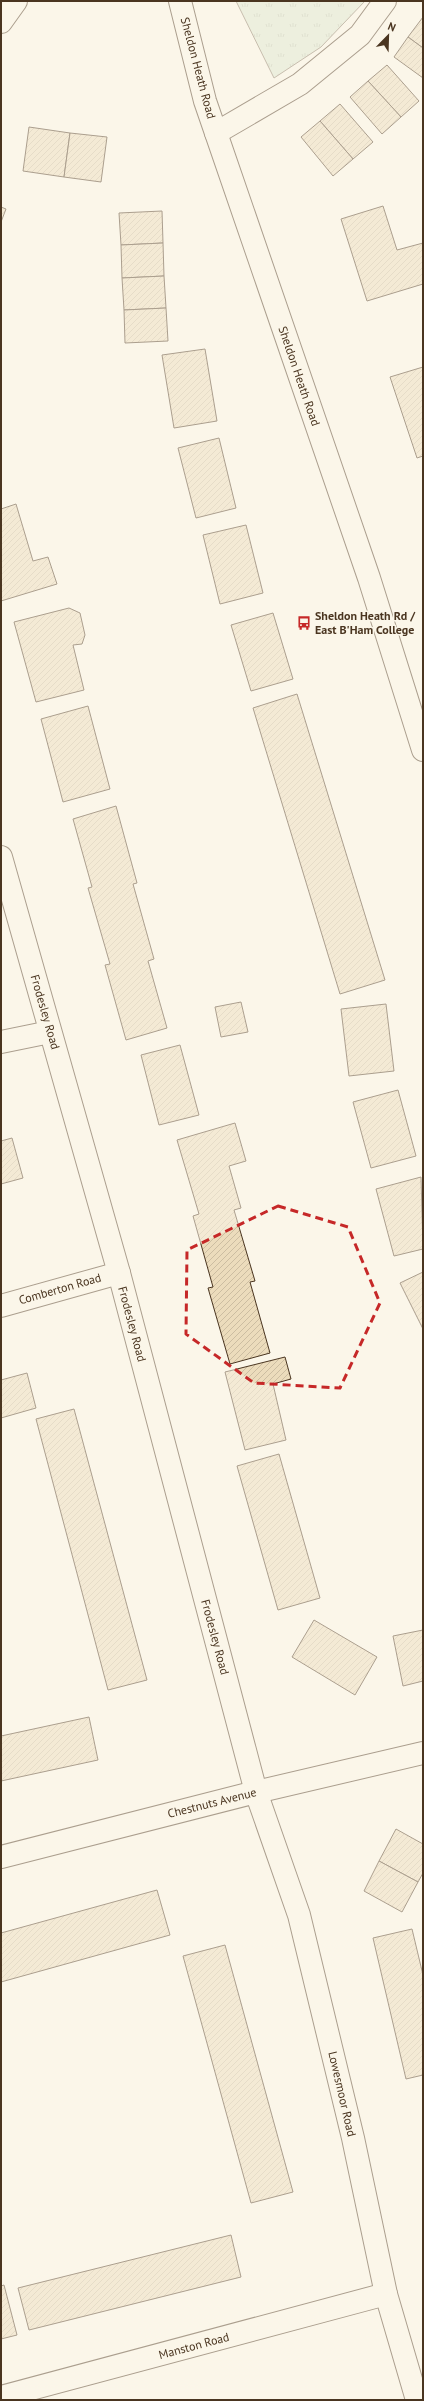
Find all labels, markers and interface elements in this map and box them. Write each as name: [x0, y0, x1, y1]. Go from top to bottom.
street label: Sheldon Heath Road: [178, 15, 219, 120]
north arrow: [368, 16, 408, 56]
text: N: [386, 19, 398, 35]
street label: Sheldon Heath Road: [275, 324, 324, 428]
place label: Sheldon Heath Rd / East B'Ham College: [315, 608, 416, 637]
bus stop icon: Sheldon Heath Rd / East B'Ham College: [296, 615, 312, 631]
street label: Frodesley Road: [28, 973, 63, 1051]
street label: Comberton Road: [17, 1270, 103, 1307]
street label: Frodesley Road: [115, 1285, 150, 1363]
street label: Frodesley Road: [198, 1598, 233, 1676]
street label: Chestnuts Avenue: [166, 1784, 258, 1821]
street label: Lowesmoor Road: [325, 2050, 360, 2138]
street label: Manston Road: [157, 2329, 231, 2362]

